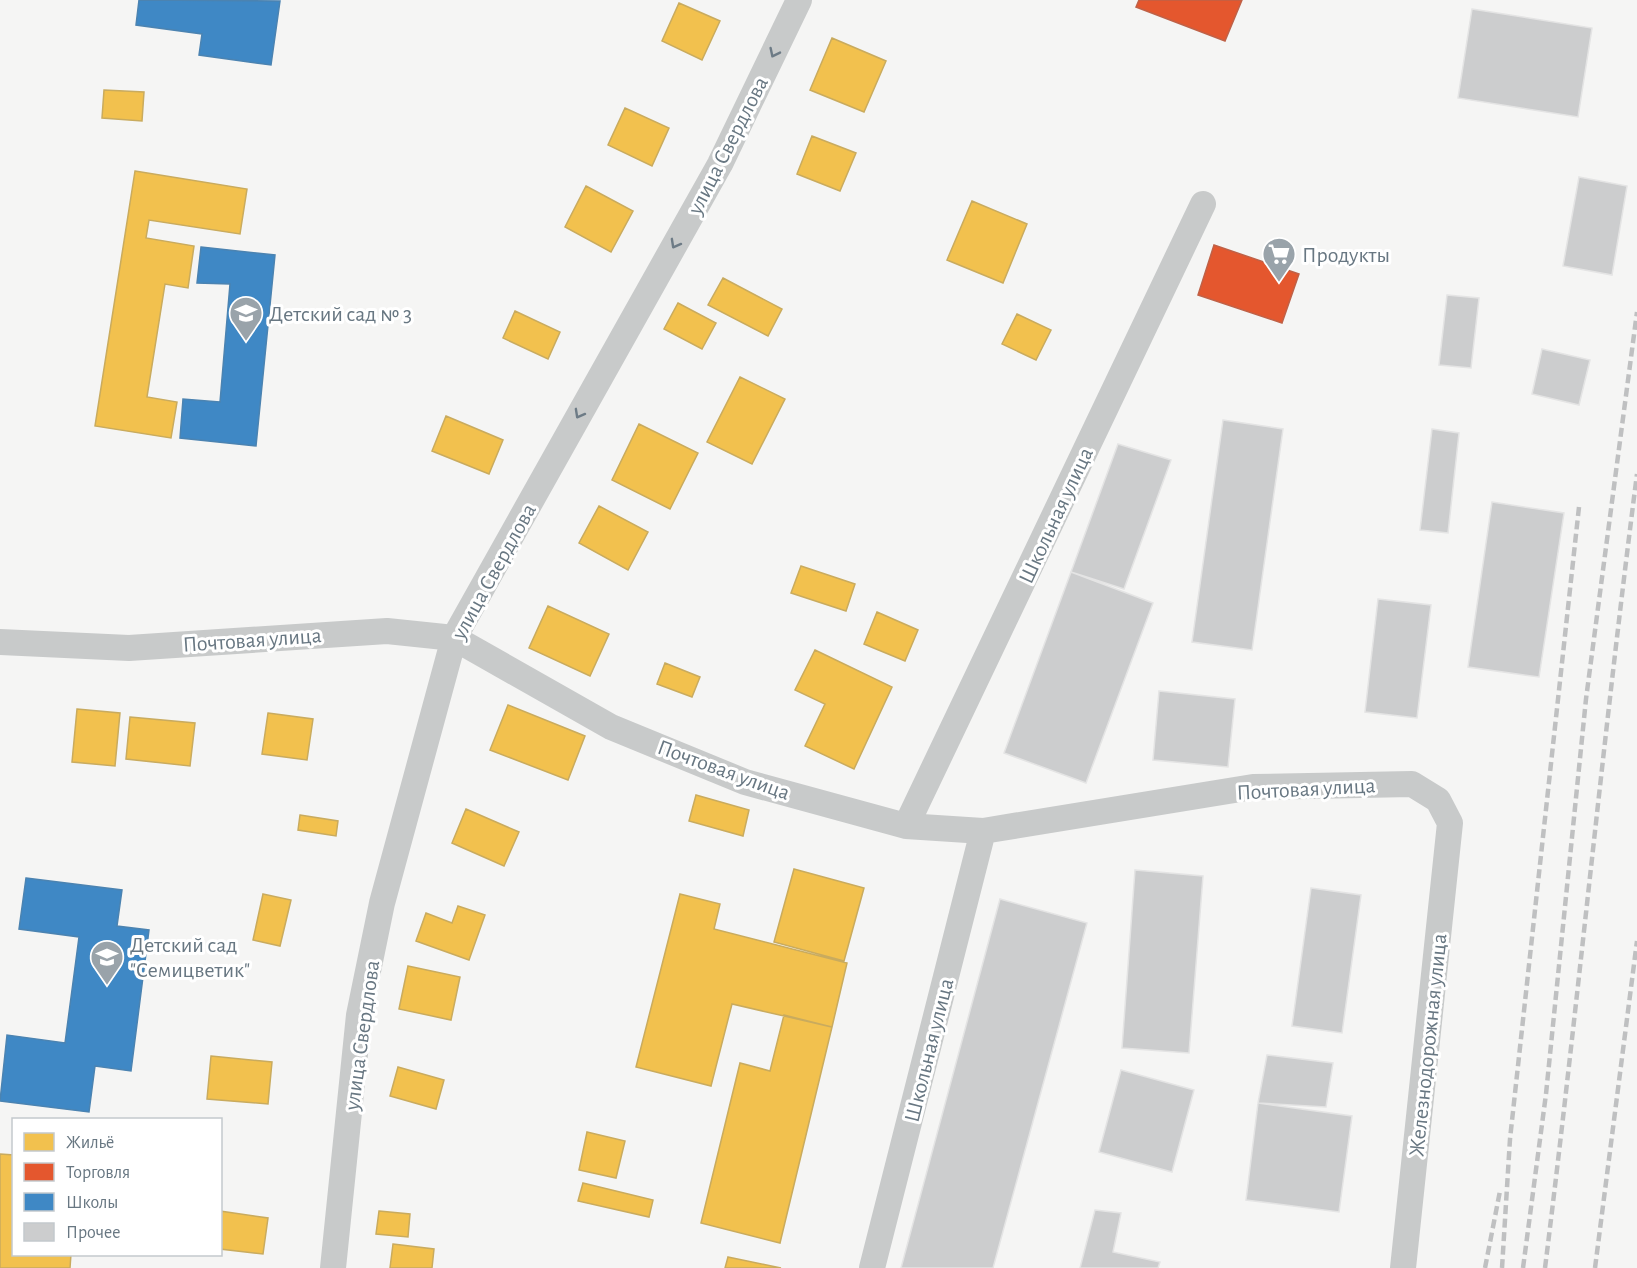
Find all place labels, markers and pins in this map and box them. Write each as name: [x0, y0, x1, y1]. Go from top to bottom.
supermarket icon: Продукты: [1261, 236, 1297, 283]
place label: Продукты: [1302, 244, 1390, 266]
school or university icon: Детский сад № 3: [228, 295, 264, 342]
place label: Детский сад № 3: [269, 303, 412, 325]
place label: Детский сад "Семицветик": [130, 934, 250, 981]
school or university icon: Детский сад "Семицветик": [89, 939, 125, 986]

